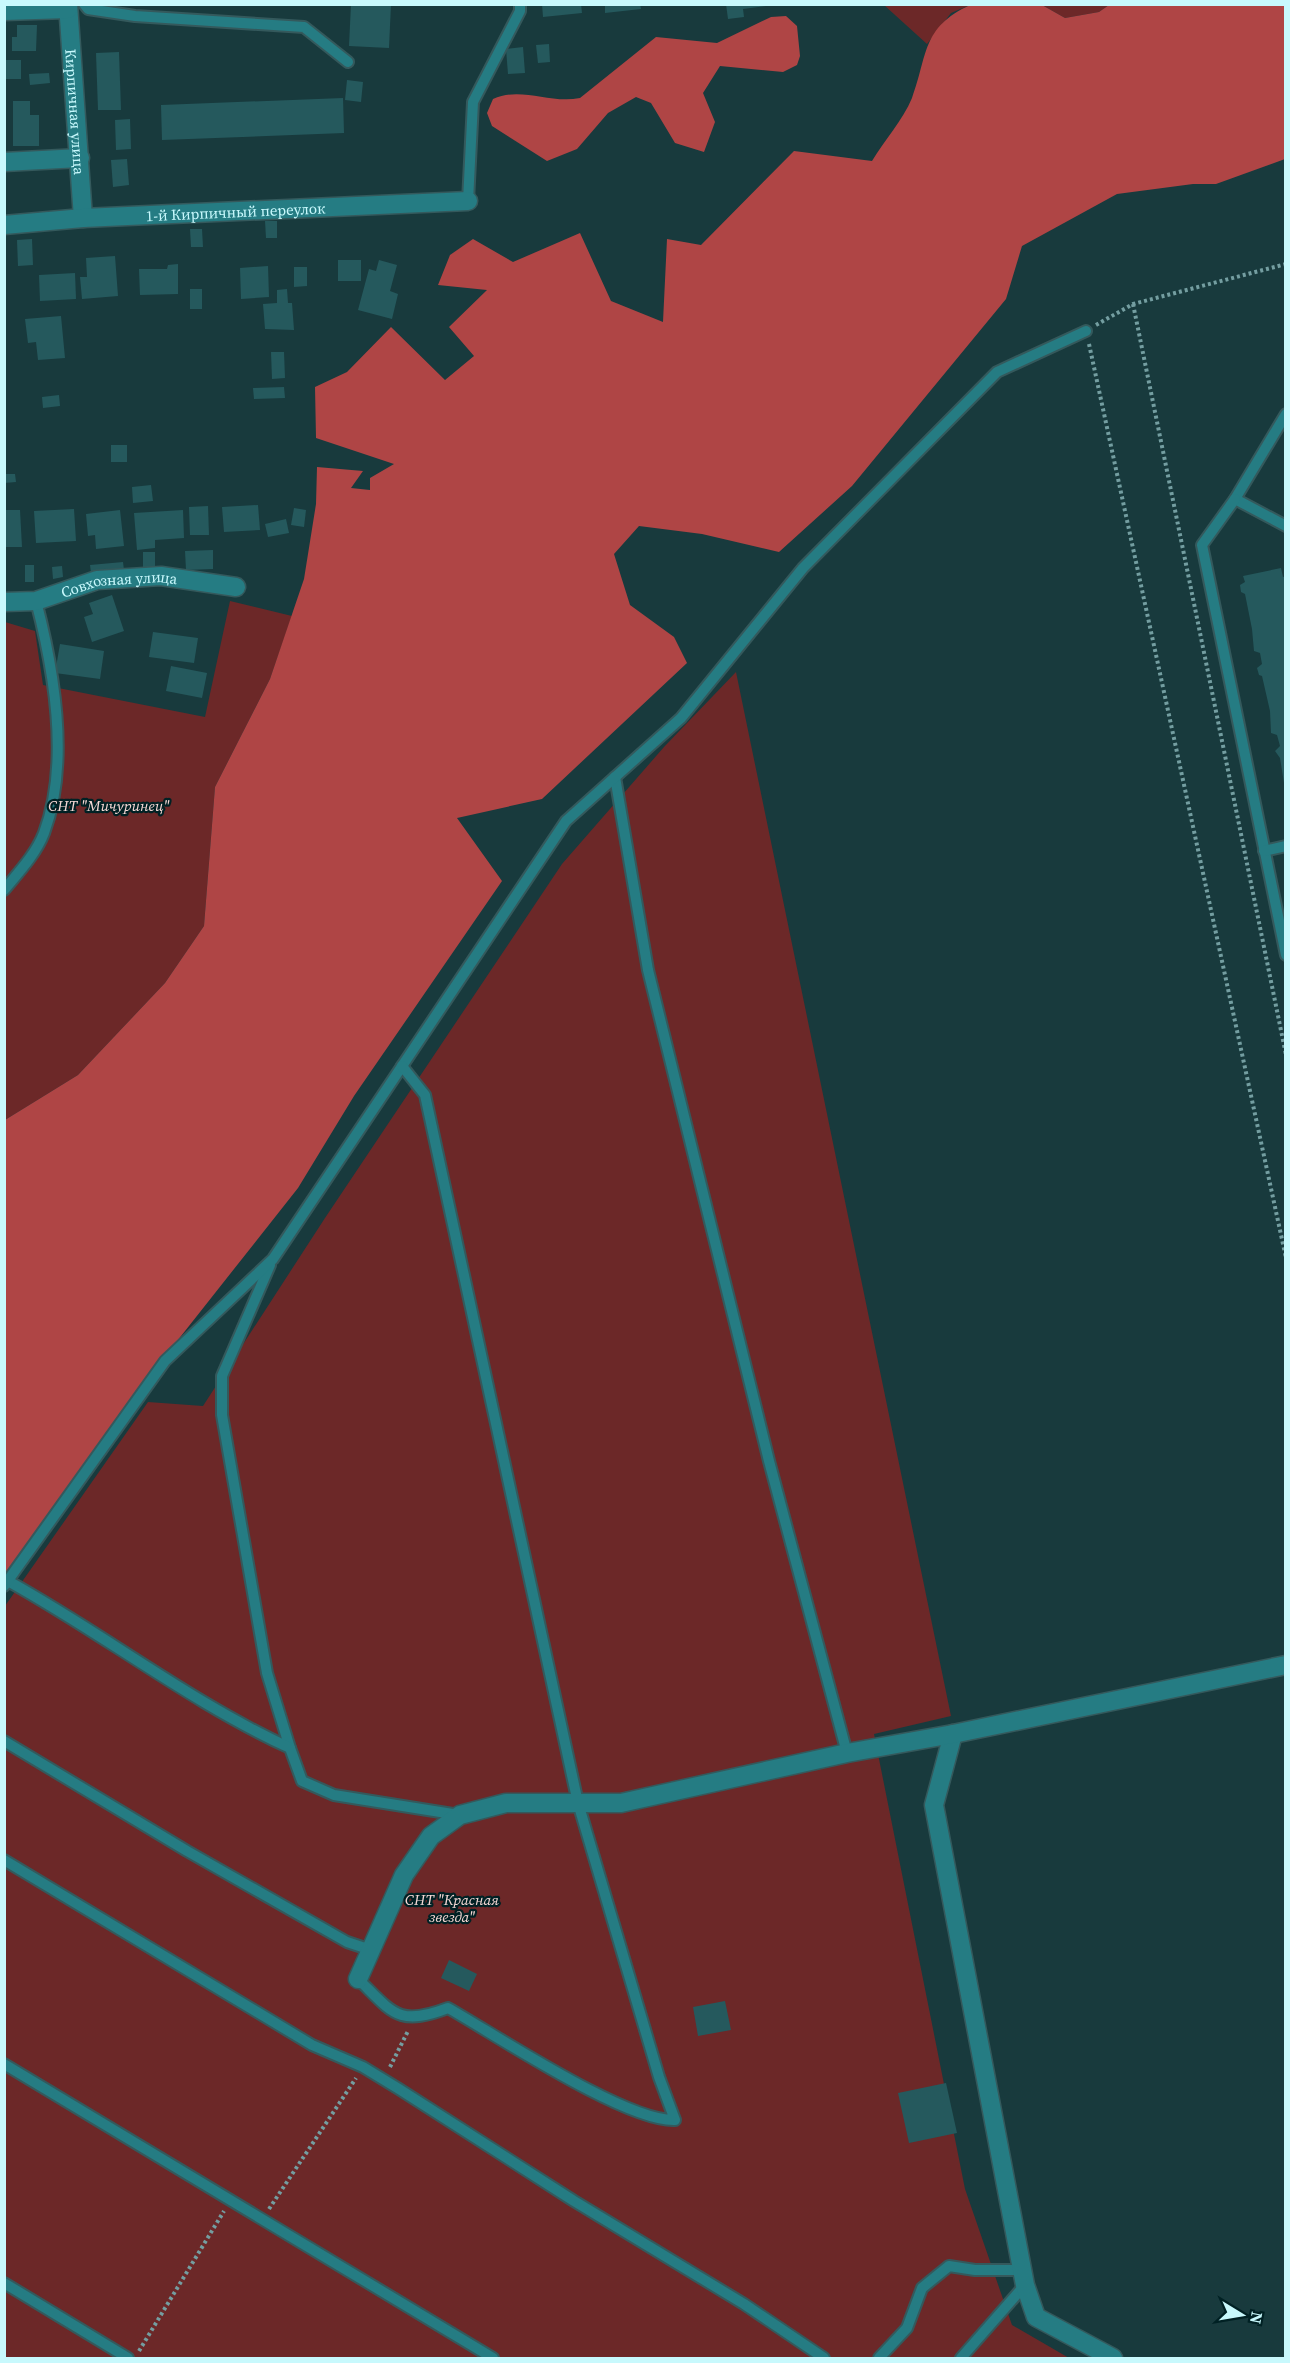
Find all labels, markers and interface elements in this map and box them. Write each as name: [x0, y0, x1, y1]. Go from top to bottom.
street label: Кирпичная улица: [61, 48, 90, 176]
street label: 1-й Кирпичный переулок: [145, 197, 327, 226]
street label: Совхозная улица: [58, 566, 179, 602]
park label: СНТ "Мичуринец": [48, 795, 170, 816]
park label: СНТ "Красная звезда": [405, 1889, 499, 1927]
north arrow: [1212, 2285, 1272, 2345]
text: N: [1245, 2310, 1269, 2326]

